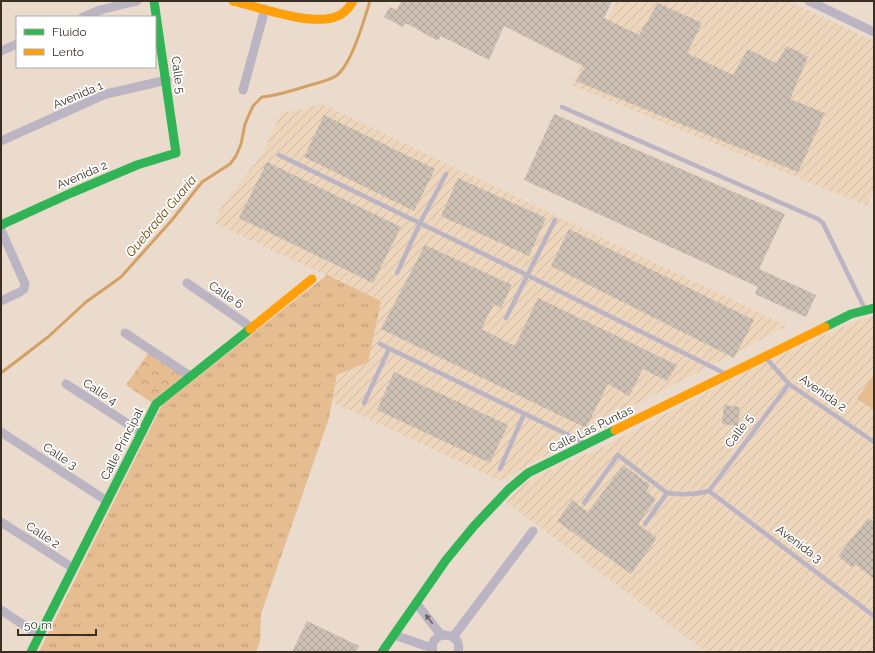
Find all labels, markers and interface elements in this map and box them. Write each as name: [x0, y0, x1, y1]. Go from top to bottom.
legend: [16, 16, 156, 68]
text: Fluido: [52, 25, 87, 39]
text: Lento: [52, 45, 84, 59]
street label: Calle 5: [168, 55, 188, 95]
street label: Avenida 1: [51, 78, 105, 112]
street label: Avenida 2: [54, 158, 110, 192]
water label: Quebrada Guaria: [123, 172, 199, 260]
street label: Calle 6: [206, 278, 246, 312]
street label: Avenida 2: [797, 372, 849, 414]
street label: Calle 4: [80, 376, 120, 408]
street label: Calle Las Puntas: [547, 403, 635, 455]
street label: Calle Principal: [98, 405, 147, 482]
street label: Calle 5: [722, 411, 756, 450]
street label: Calle 3: [40, 440, 80, 472]
street label: Calle 2: [23, 519, 63, 551]
street label: Avenida 3: [773, 522, 825, 566]
scale bar: [18, 611, 96, 637]
one-way arrow: [425, 614, 433, 625]
text: 50 m: [24, 618, 52, 632]

